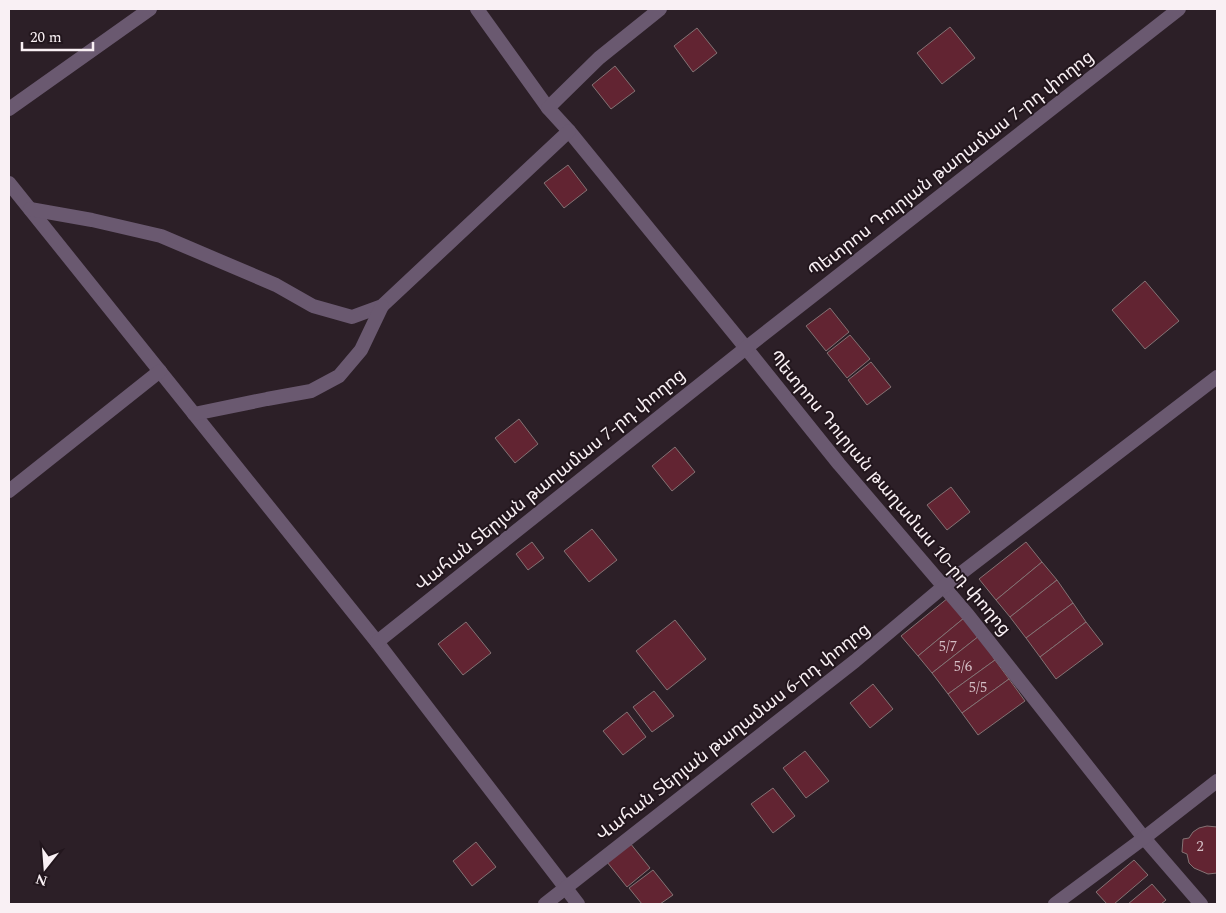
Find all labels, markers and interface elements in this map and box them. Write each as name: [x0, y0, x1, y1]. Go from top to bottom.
scale bar: [22, 20, 94, 52]
text: 20 m: [30, 26, 62, 49]
street label: Պետրոս Դուրյան թաղամաս 7-րդ փողոց: [802, 44, 1100, 284]
street label: Պետրոս Դուրյան թաղամաս 10-րդ փողոց: [762, 344, 1018, 642]
street label: Վահան Տերյան թաղամաս 7-րդ փողոց: [409, 362, 691, 598]
street label: Վահան Տերյան թաղամաս 6-րդ փողոց: [590, 616, 876, 848]
house number: 5/7: [939, 635, 957, 658]
house number: 5/6: [954, 655, 973, 678]
house number: 5/5: [969, 676, 987, 699]
house number: 2: [1196, 835, 1204, 858]
north arrow: [20, 843, 70, 893]
text: N: [33, 868, 50, 892]

